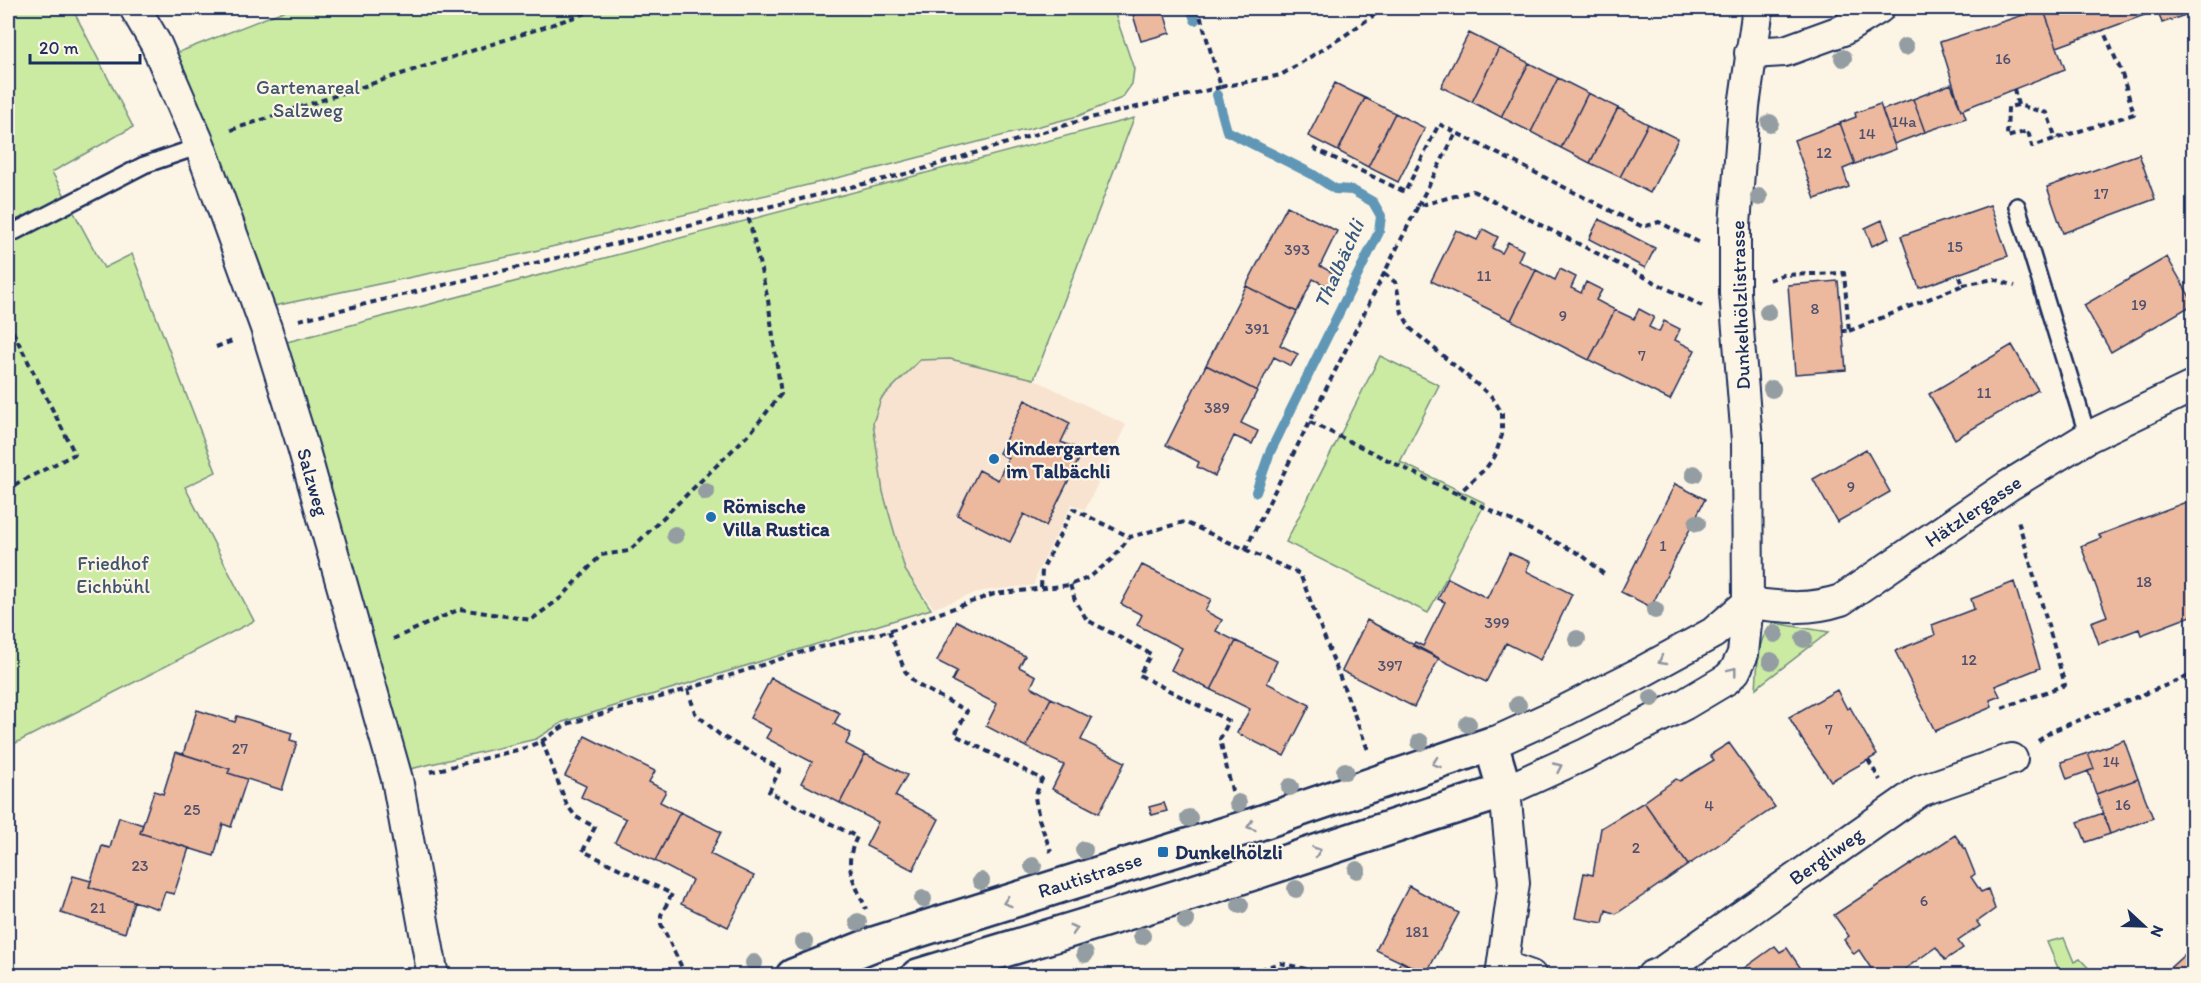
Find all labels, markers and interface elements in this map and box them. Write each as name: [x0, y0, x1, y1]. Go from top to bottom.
scale bar: [30, 27, 140, 65]
text: 20 m: [39, 37, 79, 59]
house number: 16: [1995, 49, 2011, 68]
park label: Gartenareal Salzweg: [256, 75, 360, 122]
house number: 14a: [1891, 112, 1917, 131]
house number: 14: [1858, 124, 1876, 143]
house number: 12: [1816, 143, 1833, 162]
house number: 17: [2093, 184, 2109, 203]
water label: Thalbächli: [1308, 213, 1370, 312]
street label: Dunkelhölzlistrasse: [1725, 220, 1755, 390]
house number: 15: [1947, 237, 1963, 256]
house number: 393: [1284, 240, 1310, 259]
house number: 11: [1477, 266, 1492, 285]
house number: 19: [2131, 295, 2147, 314]
house number: 8: [1811, 299, 1820, 318]
house number: 9: [1559, 306, 1567, 325]
house number: 391: [1245, 319, 1270, 338]
house number: 7: [1638, 346, 1646, 365]
house number: 11: [1977, 383, 1992, 402]
house number: 389: [1204, 398, 1230, 417]
place label: Kindergarten im Talbächli: [1006, 436, 1121, 483]
street label: Salzweg: [292, 445, 334, 520]
marker: Kindergarten im Talbächli: [987, 452, 1001, 466]
street label: Hätzlergasse: [1920, 470, 2026, 552]
house number: 9: [1847, 477, 1855, 496]
place label: Römische Villa Rustica: [723, 494, 830, 541]
marker: Römische Villa Rustica: [704, 510, 718, 524]
house number: 1: [1659, 536, 1667, 555]
park label: Friedhof Eichbühl: [76, 551, 150, 598]
house number: 18: [2136, 572, 2152, 591]
house number: 399: [1484, 613, 1510, 632]
house number: 12: [1961, 650, 1978, 669]
one-way arrow: [1658, 654, 1668, 665]
house number: 397: [1377, 656, 1403, 675]
one-way arrow: [1725, 667, 1736, 678]
house number: 7: [1825, 720, 1833, 739]
house number: 27: [232, 739, 248, 758]
house number: 14: [2102, 752, 2120, 771]
one-way arrow: [1431, 755, 1442, 768]
one-way arrow: [1552, 762, 1563, 774]
house number: 16: [2115, 795, 2131, 814]
house number: 4: [1704, 796, 1714, 815]
house number: 25: [184, 800, 200, 819]
one-way arrow: [1246, 819, 1257, 831]
street label: Bergliweg: [1784, 821, 1868, 890]
house number: 2: [1632, 838, 1641, 857]
place label: Dunkelhölzli: [1175, 840, 1283, 864]
marker: Dunkelhölzli: [1156, 845, 1170, 859]
one-way arrow: [1311, 846, 1322, 859]
street label: Rautistrasse: [1035, 847, 1145, 903]
house number: 23: [131, 856, 149, 875]
house number: 6: [1920, 891, 1928, 910]
one-way arrow: [1002, 895, 1013, 908]
north arrow: [2114, 896, 2174, 956]
house number: 21: [90, 898, 106, 917]
house number: 181: [1405, 922, 1429, 941]
text: N: [2147, 923, 2168, 940]
one-way arrow: [1068, 924, 1079, 936]

